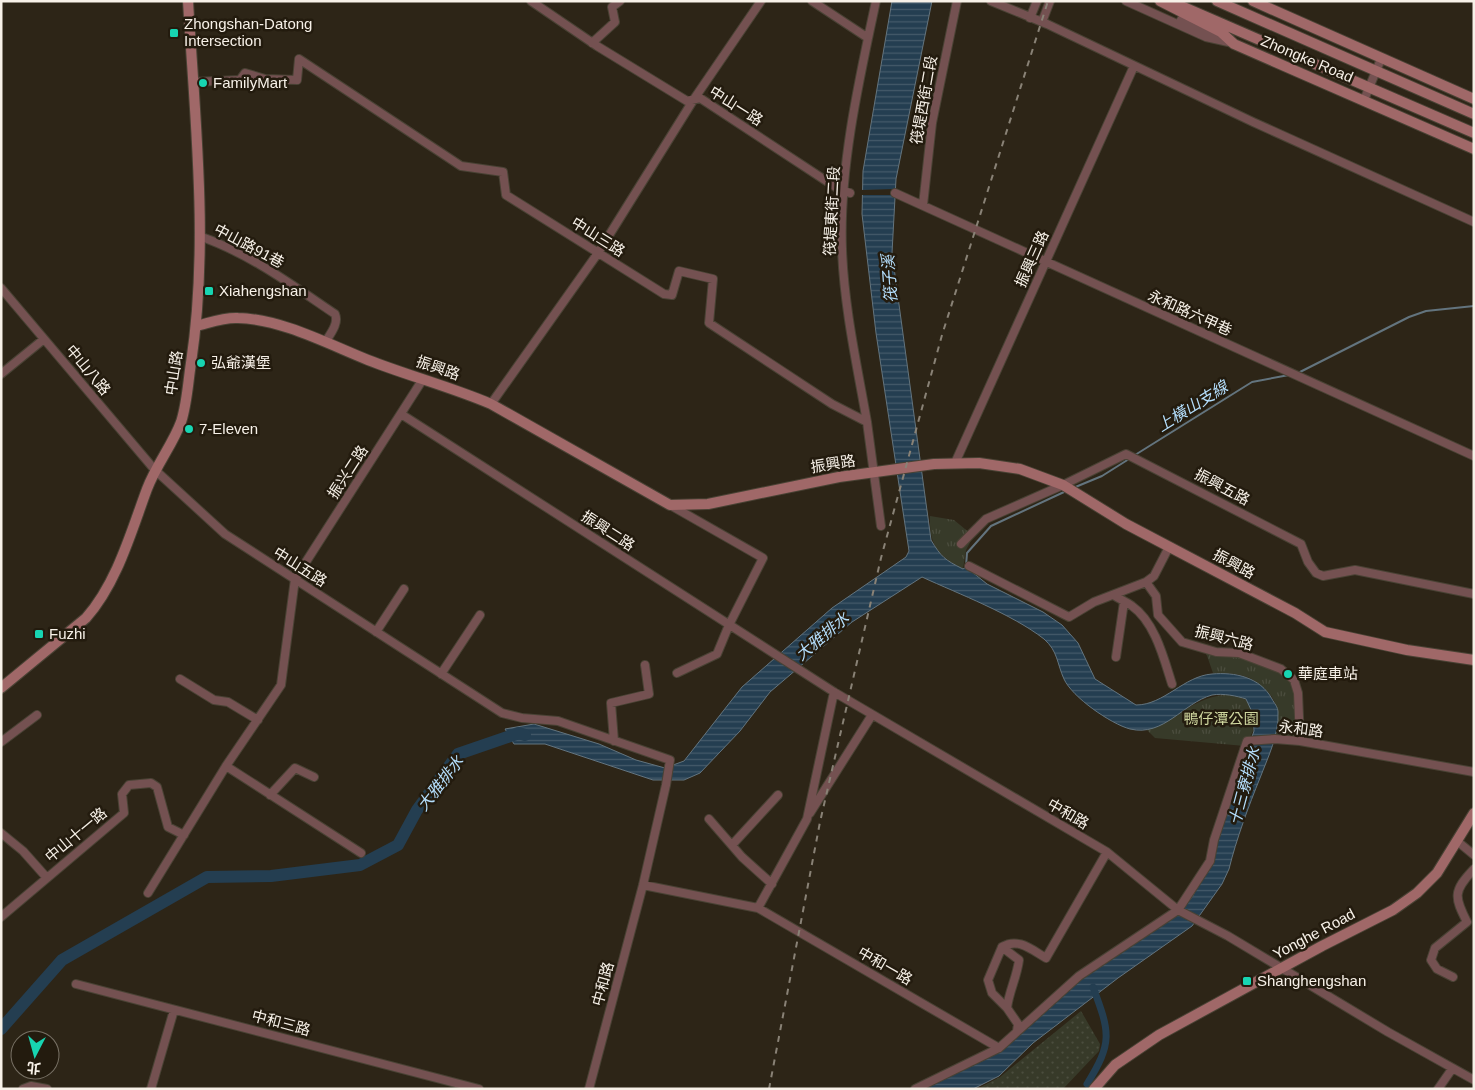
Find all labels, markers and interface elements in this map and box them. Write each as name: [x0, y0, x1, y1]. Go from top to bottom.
place label: Zhongshan-Datong Intersection: [184, 15, 312, 49]
marker: Zhongshan-Datong Intersection: [168, 27, 180, 39]
street label: Zhongke Road: [1259, 31, 1356, 86]
street label: 筏堤西街二段: [907, 54, 940, 146]
place label: FamilyMart: [213, 74, 288, 91]
marker: FamilyMart: [197, 77, 209, 89]
street label: 中山一路: [706, 82, 766, 129]
street label: 筏堤東街二段: [821, 166, 842, 256]
street label: 中山三路: [568, 213, 628, 260]
street label: 中山路91巷: [211, 220, 287, 271]
street label: 振興三路: [1012, 228, 1052, 290]
water label: 筏子溪: [879, 252, 900, 304]
place label: Xiahengshan: [219, 282, 307, 299]
marker: Xiahengshan: [203, 285, 215, 297]
street label: 永和路六甲巷: [1146, 286, 1235, 339]
street label: 中山八路: [63, 341, 114, 398]
street label: 中山路: [162, 349, 185, 396]
street label: 振興路: [414, 352, 462, 383]
place label: 弘爺漢堡: [211, 354, 271, 371]
marker: 弘爺漢堡: [195, 357, 207, 369]
water label: 上橫山支線: [1154, 377, 1232, 435]
place label: 7-Eleven: [199, 420, 258, 437]
marker: 7-Eleven: [183, 423, 195, 435]
street label: 振兴二路: [324, 442, 371, 502]
street label: 振興路: [809, 452, 856, 475]
street label: 振興五路: [1192, 465, 1253, 508]
street label: 振興二路: [578, 507, 638, 554]
street label: 中山五路: [270, 543, 330, 590]
street label: 振興路: [1210, 545, 1258, 582]
water label: 大雅排水: [792, 609, 853, 663]
street label: 振興六路: [1193, 622, 1255, 653]
place label: Fuzhi: [49, 625, 86, 642]
marker: Fuzhi: [33, 628, 45, 640]
place label: 華庭車站: [1298, 665, 1358, 682]
marker: 華庭車站: [1282, 668, 1294, 680]
park label: 鴨仔潭公園: [1183, 710, 1259, 727]
street label: 永和路: [1278, 717, 1324, 740]
water label: 十三寮排水: [1226, 744, 1263, 827]
water label: 大雅排水: [414, 752, 467, 814]
street label: 中和路: [1045, 795, 1092, 832]
street label: 中山十一路: [41, 804, 110, 865]
street label: Yonghe Road: [1270, 905, 1358, 962]
street label: 中和一路: [855, 943, 915, 988]
street label: 中和路: [588, 960, 617, 1008]
place label: Shanghengshan: [1257, 972, 1366, 989]
marker: Shanghengshan: [1241, 975, 1253, 987]
street label: 中和三路: [250, 1007, 312, 1038]
north arrow: [10, 1030, 60, 1080]
text: 北: [26, 1059, 41, 1077]

